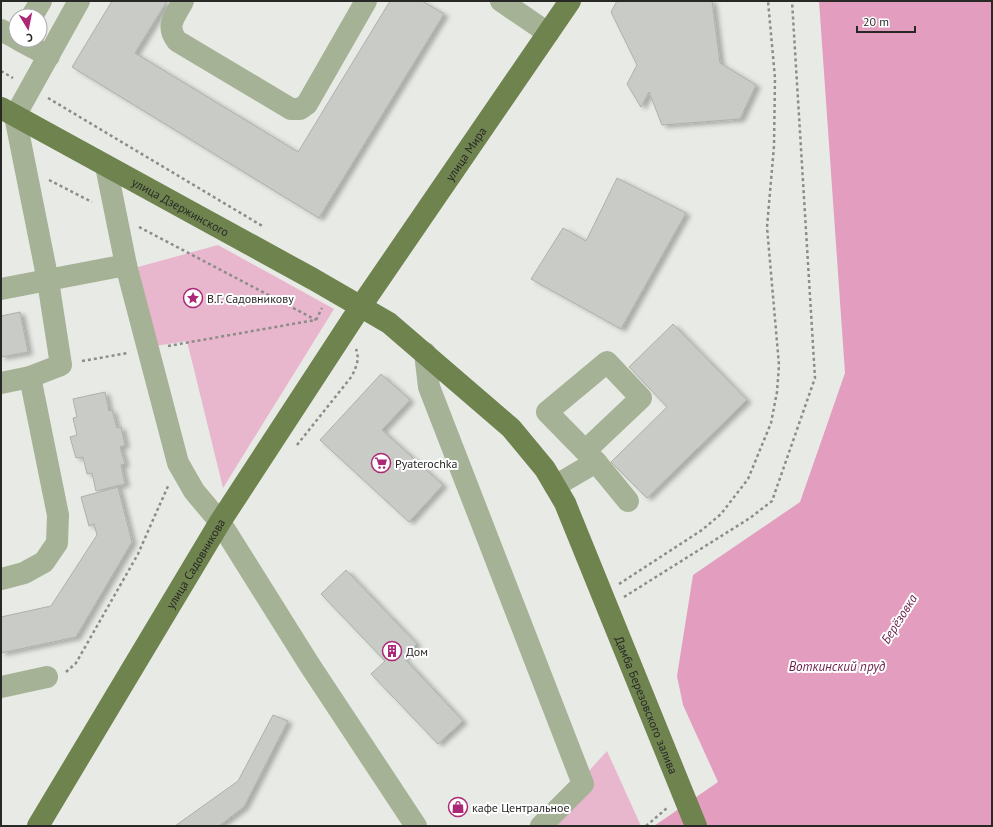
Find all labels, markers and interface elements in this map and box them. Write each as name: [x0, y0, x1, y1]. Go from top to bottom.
north arrow: [8, 8, 48, 48]
scale bar: [857, 8, 915, 34]
text: 20 m: [863, 14, 889, 29]
text: С: [25, 30, 34, 45]
street label: улица Мира: [442, 124, 489, 184]
street label: улица Дзержинского: [130, 174, 232, 239]
place icon: В.Г. Садовникову: [182, 287, 204, 309]
place label: В.Г. Садовникову: [207, 291, 294, 306]
supermarket icon: Pyaterochka: [370, 452, 392, 474]
place label: Pyaterochka: [395, 456, 458, 471]
street label: улица Садовникова: [162, 515, 228, 611]
water label: Берёзовка: [877, 590, 921, 647]
street label: Дамба Березовского залива: [612, 634, 682, 776]
building icon: Дом: [381, 640, 403, 662]
place label: Дом: [406, 644, 428, 659]
water label: Воткинский пруд: [789, 658, 886, 675]
shop icon: кафе Центральное: [447, 796, 469, 818]
place label: кафе Центральное: [472, 800, 570, 815]

